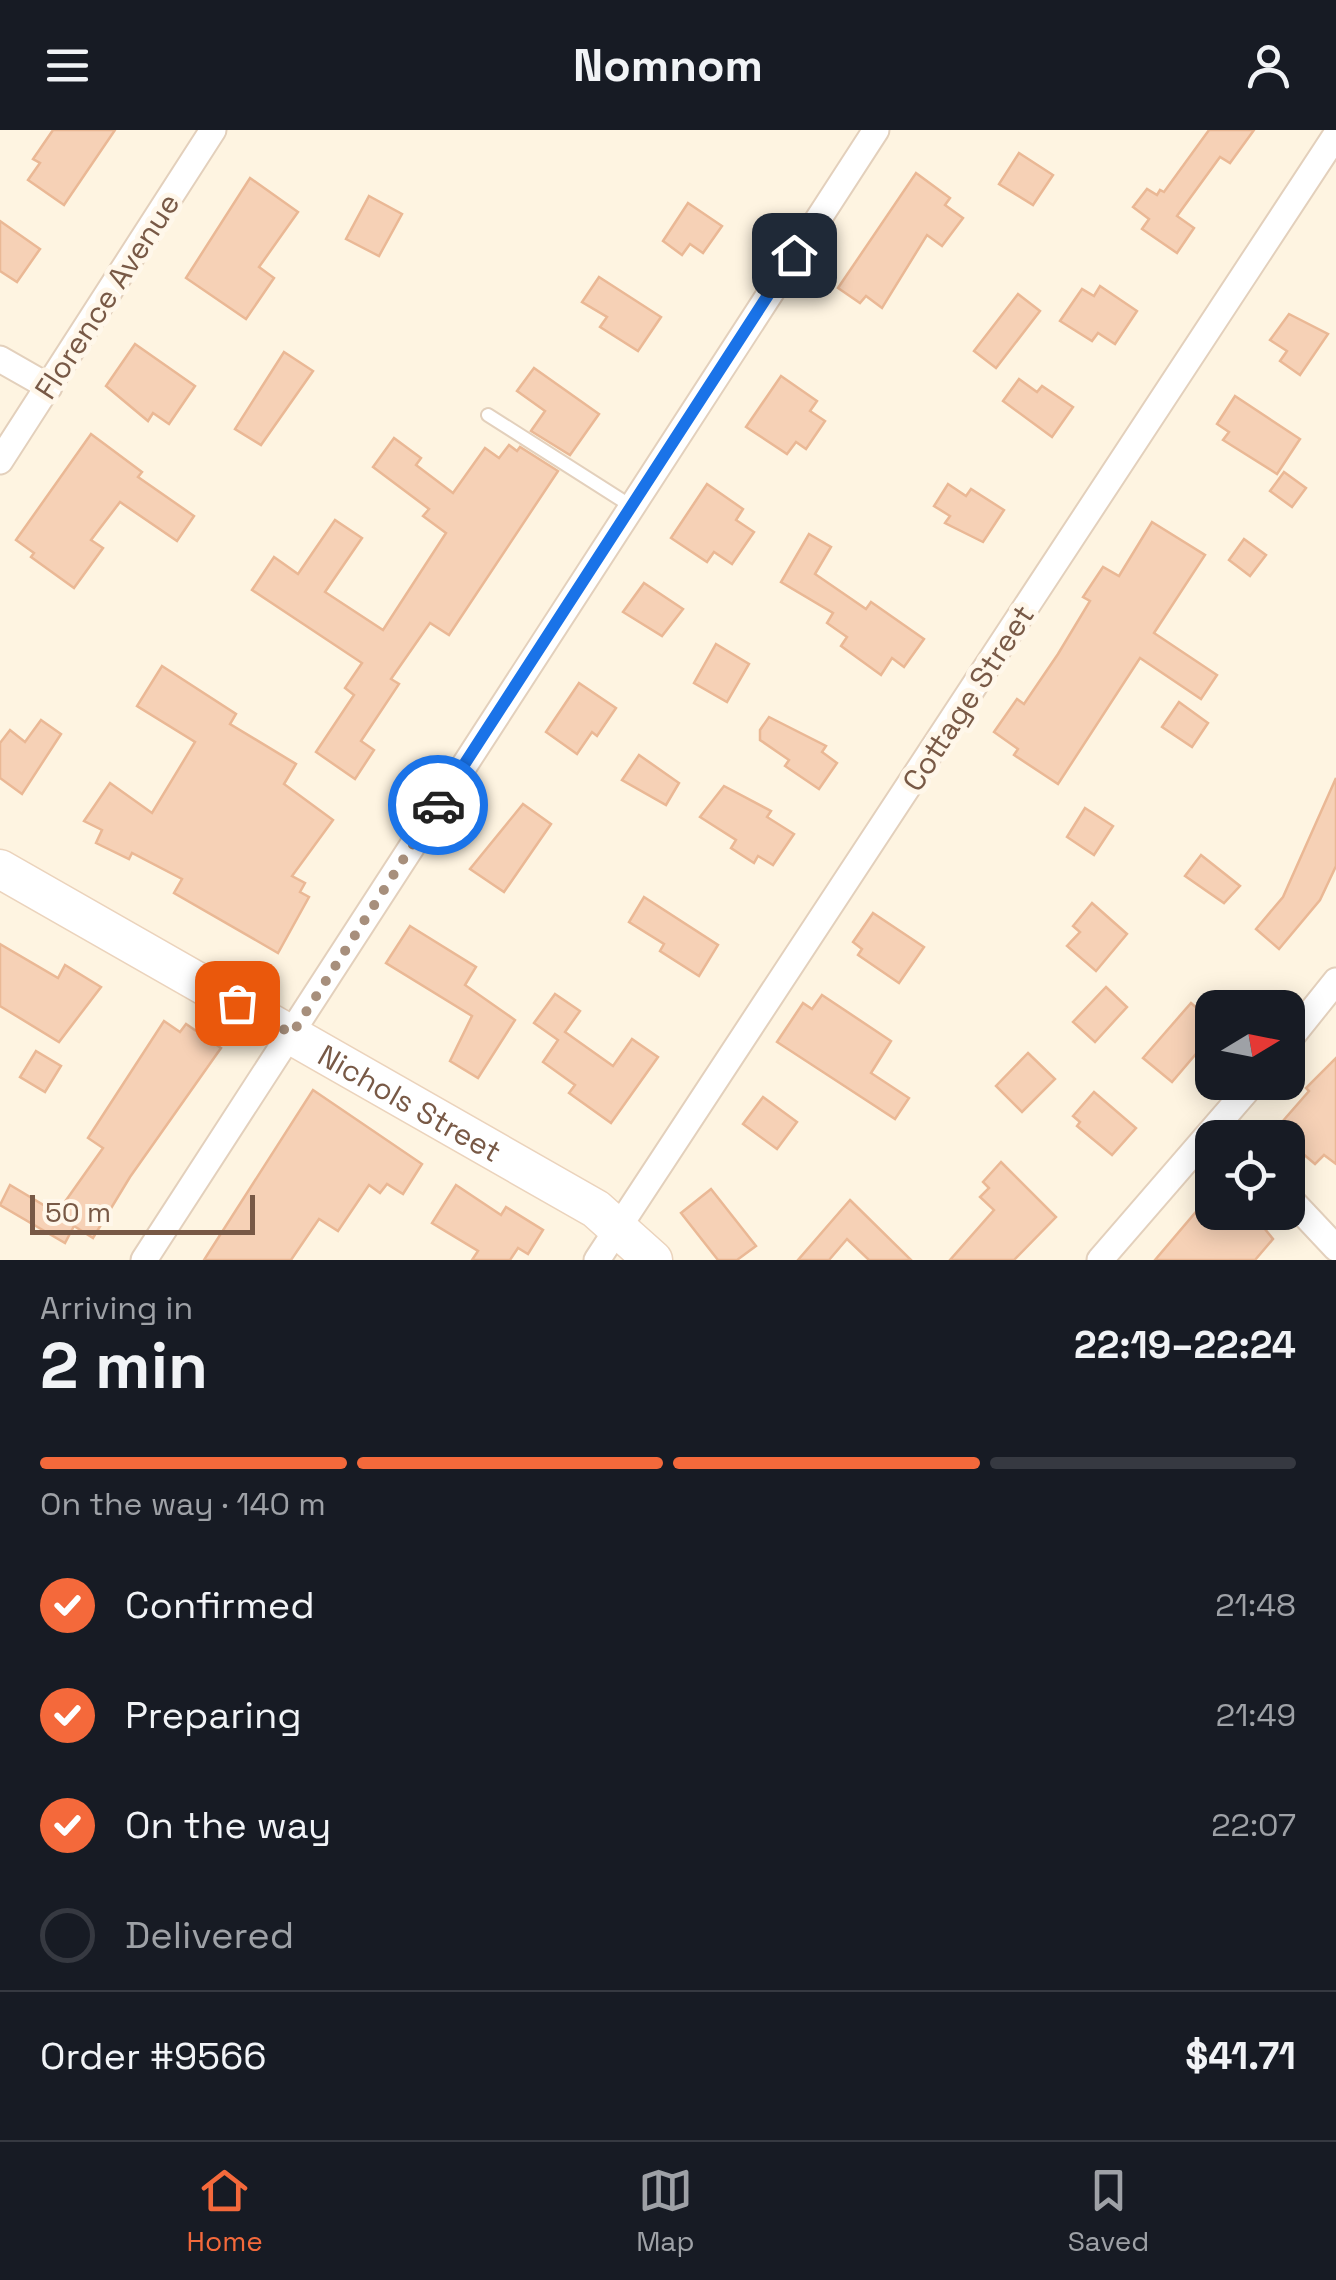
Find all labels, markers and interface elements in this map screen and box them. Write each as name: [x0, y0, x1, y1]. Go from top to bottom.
text: Nomnom: [573, 37, 763, 94]
icon: menu: [40, 38, 95, 93]
icon: person: [1241, 38, 1296, 93]
street label: Florence Avenue: [26, 186, 188, 406]
pin: [752, 213, 837, 298]
icon: home: [767, 228, 822, 283]
street label: Cottage Street: [893, 597, 1043, 799]
courier: [388, 755, 488, 855]
icon: car: [411, 778, 466, 833]
pin: [195, 961, 280, 1046]
icon: bag: [210, 976, 265, 1031]
north arrow: [1195, 990, 1305, 1100]
map controls: [1195, 990, 1305, 1230]
street label: Nichols Street: [311, 1035, 509, 1171]
button: locate: [1195, 1120, 1305, 1230]
scale bar: [30, 1190, 255, 1234]
text: 50 m: [45, 1194, 111, 1230]
text: Arriving in: [40, 1288, 193, 1328]
text: 22:19–22:24: [1074, 1321, 1296, 1369]
text: 2 min: [40, 1324, 208, 1407]
text: On the way · 140 m: [40, 1484, 326, 1524]
icon: check: [40, 1578, 95, 1633]
text: Confirmed: [125, 1581, 315, 1629]
text: 21:48: [1215, 1585, 1296, 1625]
icon: check: [40, 1688, 95, 1743]
text: Preparing: [125, 1691, 302, 1739]
text: 21:49: [1216, 1695, 1296, 1735]
icon: check: [40, 1798, 95, 1853]
text: On the way: [125, 1801, 331, 1849]
text: 22:07: [1211, 1805, 1296, 1845]
text: Delivered: [125, 1911, 294, 1959]
text: Order #9566: [40, 2032, 267, 2080]
text: $41.71: [1185, 2032, 1296, 2080]
tab: Home: [187, 2163, 263, 2259]
tab: Map: [636, 2163, 695, 2259]
tab: Saved: [1068, 2163, 1149, 2259]

